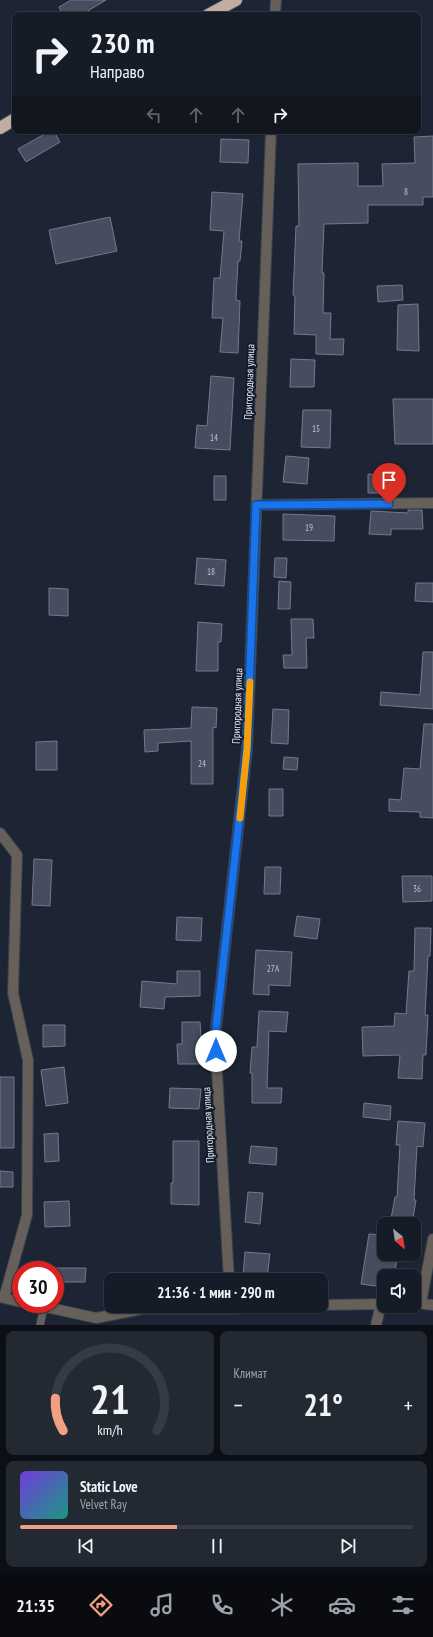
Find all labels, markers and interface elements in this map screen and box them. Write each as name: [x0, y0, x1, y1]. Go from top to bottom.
text: 230 m: [90, 24, 154, 61]
icon: right: [24, 28, 76, 80]
text: Направо: [90, 60, 145, 83]
icon: left: [143, 104, 165, 126]
icon: ahead: [185, 104, 207, 126]
icon: ahead: [227, 104, 249, 126]
icon: right: [269, 104, 291, 126]
house number: 8: [404, 186, 408, 197]
street label: Пригородная улица: [241, 344, 257, 420]
house number: 15: [312, 423, 320, 434]
house number: 14: [210, 432, 218, 443]
pin: [372, 463, 406, 504]
icon: arrive: [378, 469, 400, 491]
house number: 19: [305, 522, 313, 533]
house number: 18: [207, 566, 215, 577]
street label: Пригородная улица: [229, 668, 245, 744]
house number: 24: [198, 758, 206, 769]
house number: 36: [413, 883, 421, 894]
house number: 27А: [267, 963, 280, 974]
position arrow: [195, 1030, 237, 1072]
street label: Пригородная улица: [199, 1087, 217, 1163]
north arrow: [377, 1217, 421, 1261]
map controls: [377, 1217, 421, 1313]
speed limit sign: 30: [12, 1261, 64, 1313]
button: sound: [377, 1269, 421, 1313]
text: 21:36 · 1 мин · 290 m: [157, 1283, 275, 1302]
text: Климат: [234, 1365, 267, 1382]
text: 21: [90, 1372, 130, 1425]
text: 21°: [303, 1385, 343, 1424]
text: −: [234, 1391, 243, 1419]
text: +: [404, 1391, 413, 1419]
text: km/h: [97, 1420, 122, 1439]
text: Static Love: [80, 1477, 138, 1496]
text: Velvet Ray: [80, 1496, 127, 1513]
icon: previous: [75, 1535, 97, 1557]
icon: pause: [206, 1535, 228, 1557]
icon: next: [337, 1535, 359, 1557]
icon: directions: [87, 1591, 115, 1619]
icon: music: [148, 1591, 176, 1619]
icon: phone: [208, 1591, 236, 1619]
icon: climate: [268, 1591, 296, 1619]
icon: car: [328, 1591, 356, 1619]
icon: filters: [389, 1591, 417, 1619]
text: 21:35: [16, 1594, 55, 1617]

